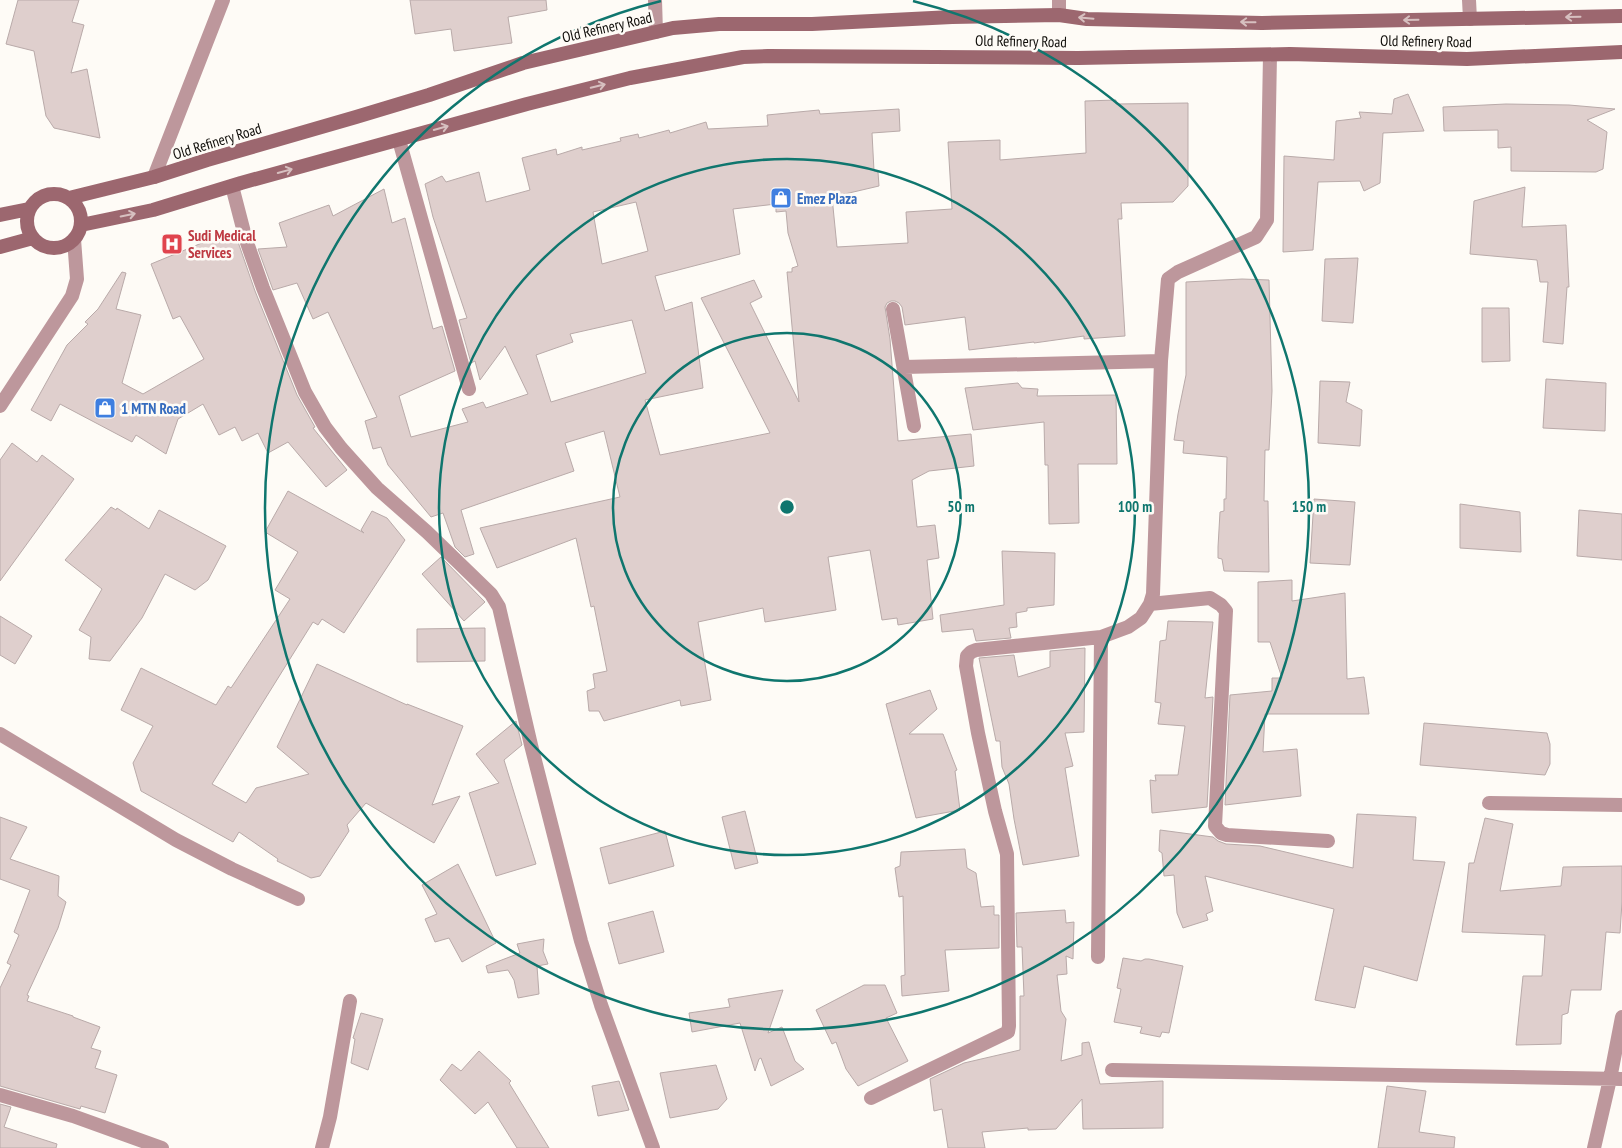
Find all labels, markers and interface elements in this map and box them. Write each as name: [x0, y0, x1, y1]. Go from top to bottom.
street label: Old Refinery Road: [560, 7, 654, 47]
one-way arrow: [1566, 12, 1582, 22]
one-way arrow: [1078, 13, 1094, 23]
one-way arrow: [1403, 15, 1420, 25]
one-way arrow: [1241, 18, 1257, 27]
street label: Old Refinery Road: [975, 31, 1067, 51]
street label: Old Refinery Road: [1380, 31, 1472, 51]
one-way arrow: [590, 81, 606, 90]
street label: Old Refinery Road: [170, 119, 264, 163]
one-way arrow: [433, 123, 449, 132]
one-way arrow: [276, 166, 292, 176]
shop icon: Emez Plaza: [769, 186, 793, 210]
place label: Emez Plaza: [797, 189, 857, 208]
one-way arrow: [120, 210, 136, 219]
place label: Sudi Medical Services: [188, 226, 256, 262]
hospital icon: Sudi Medical Services: [160, 232, 184, 256]
shop icon: 1 MTN Road: [93, 396, 117, 420]
place label: 1 MTN Road: [121, 399, 186, 418]
text: 50 m: [947, 497, 975, 516]
text: 100 m: [1118, 497, 1152, 516]
text: 150 m: [1292, 497, 1326, 516]
centre of rings: [778, 498, 796, 516]

